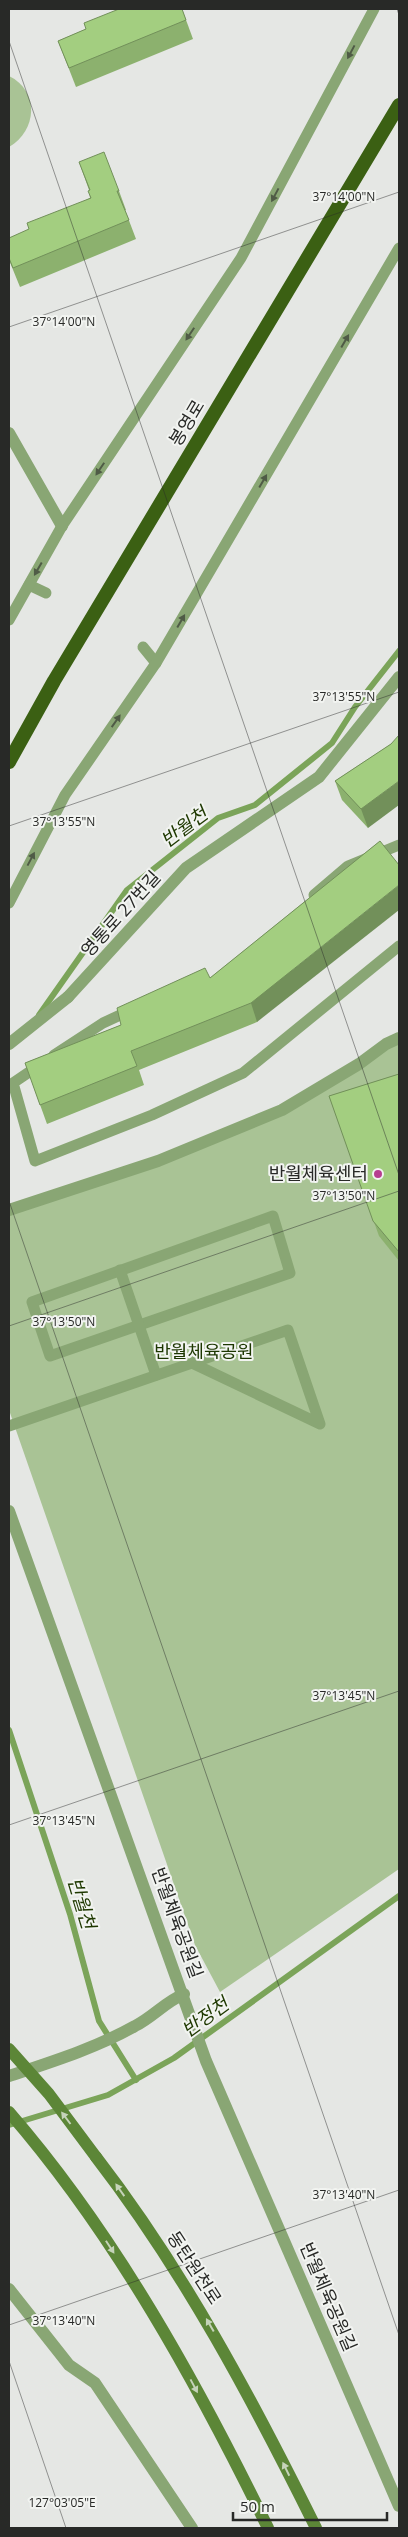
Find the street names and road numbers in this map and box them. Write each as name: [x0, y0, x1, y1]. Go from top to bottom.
street label: 봉영로: [163, 395, 209, 450]
street label: 영통로 27번길: [75, 865, 165, 962]
street label: 반월체육공원길: [147, 1864, 209, 1981]
street label: 동탄원천로: [162, 2226, 227, 2309]
street label: 반월체육공원길: [295, 2239, 363, 2355]

